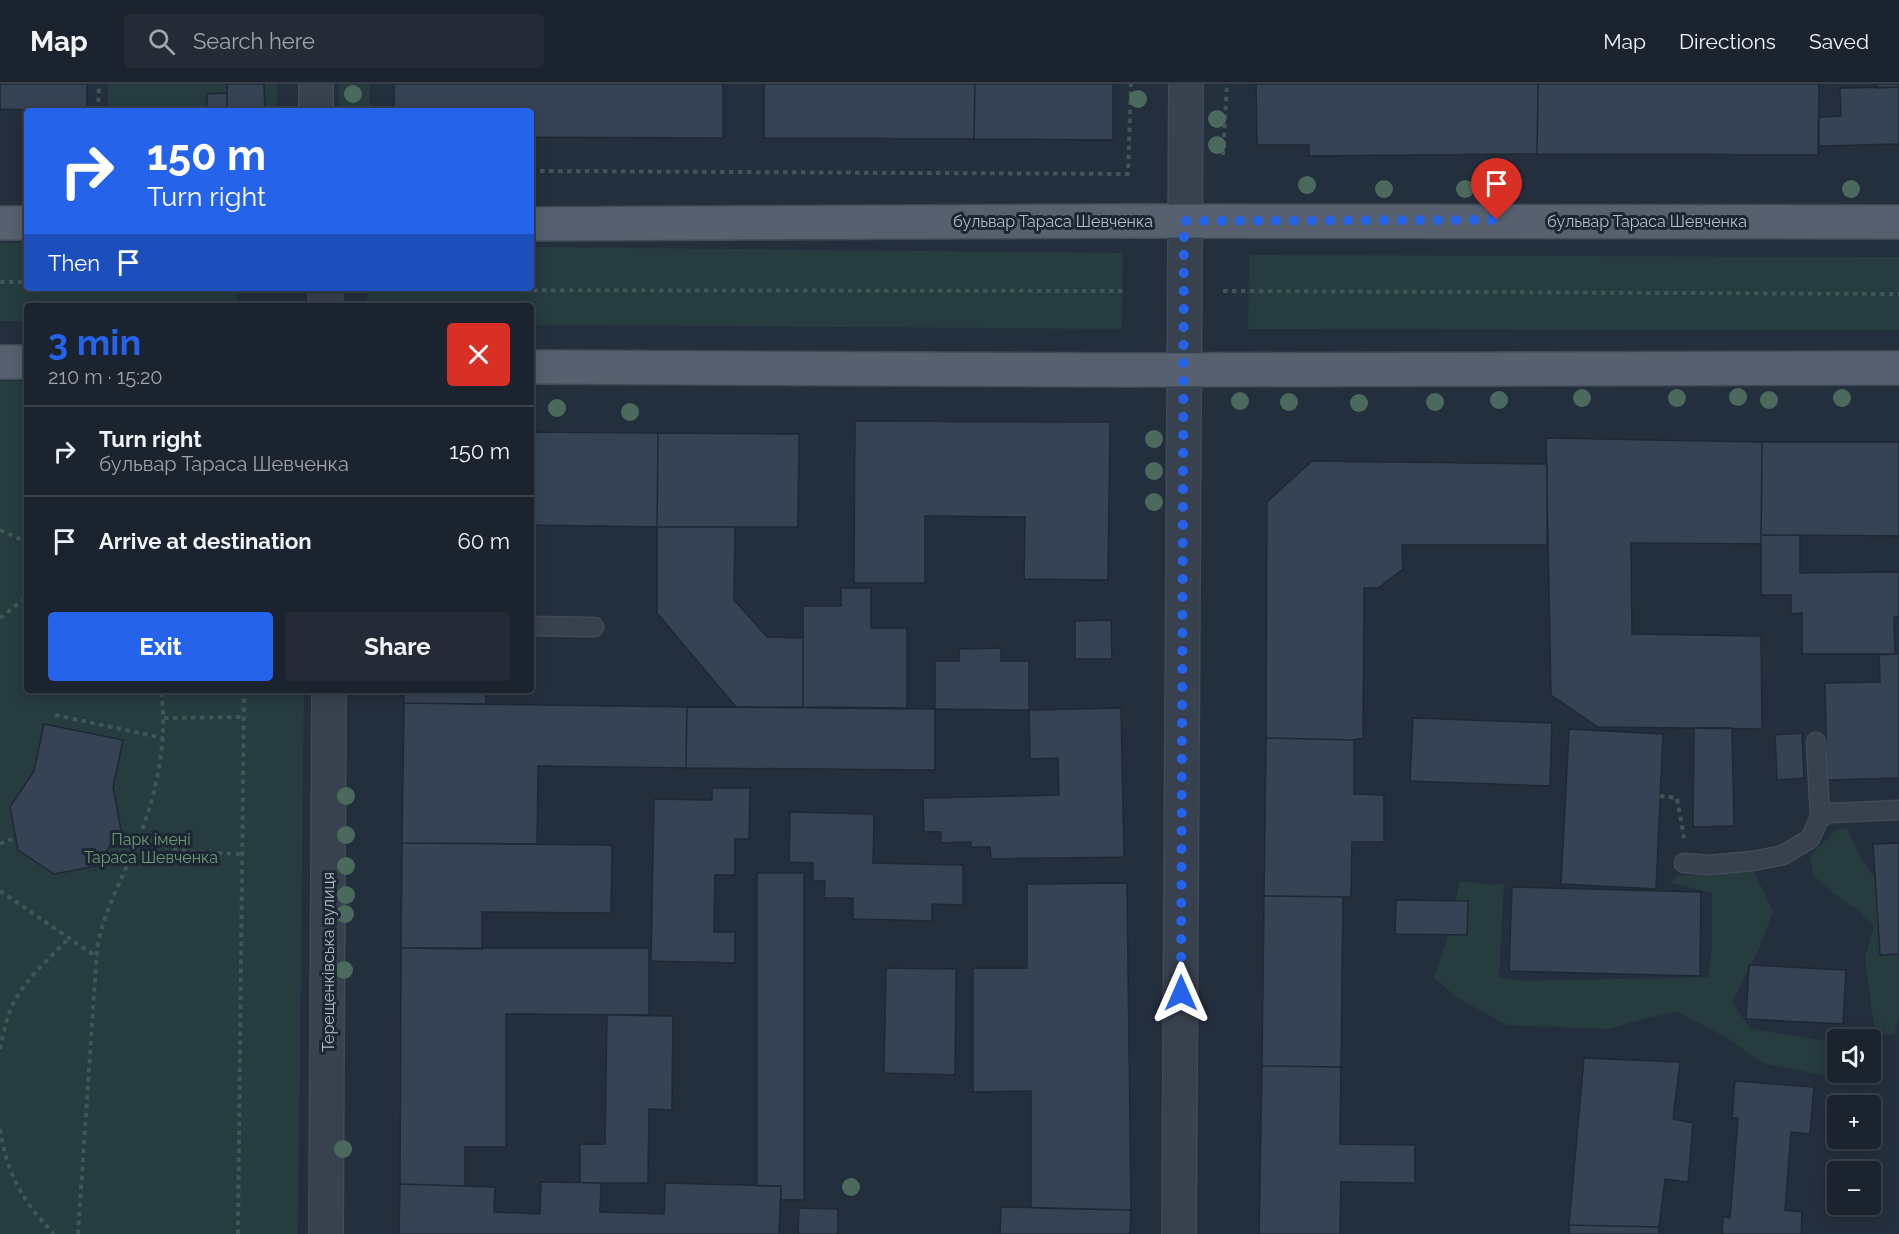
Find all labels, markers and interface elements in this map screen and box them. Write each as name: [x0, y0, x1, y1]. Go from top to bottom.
search box: [124, 14, 544, 68]
text: Map: [30, 25, 88, 58]
icon: search: [145, 25, 178, 58]
text: Search here: [193, 28, 315, 54]
text: Map: [1603, 29, 1646, 54]
text: Directions: [1679, 29, 1776, 54]
text: Saved: [1809, 29, 1869, 54]
text: 150 m: [147, 131, 266, 180]
icon: right: [48, 132, 126, 210]
pin: [1471, 158, 1522, 220]
icon: arrive: [1480, 167, 1513, 200]
text: Turn right: [147, 181, 266, 212]
street label: бульвар Тараса Шевченка: [953, 212, 1153, 231]
street label: бульвар Тараса Шевченка: [1547, 212, 1747, 231]
icon: arrive: [112, 246, 145, 279]
text: Then: [48, 250, 100, 276]
text: 3 min: [48, 321, 141, 363]
button: close: [447, 323, 510, 386]
text: 210 m · 15:20: [48, 365, 163, 389]
text: Turn right: [99, 426, 202, 452]
icon: right: [48, 435, 81, 468]
text: 150 m: [449, 438, 510, 464]
text: бульвар Тараса Шевченка: [99, 452, 349, 476]
icon: arrive: [48, 525, 81, 558]
text: Arrive at destination: [99, 528, 312, 554]
text: 60 m: [457, 528, 510, 554]
button: Exit: [48, 612, 273, 681]
button: Share: [285, 612, 510, 681]
park label: Парк імені Тараса Шевченка: [84, 830, 218, 867]
street label: Терещенківська вулиця: [319, 872, 338, 1052]
position arrow: [1149, 961, 1213, 1025]
map controls: [1827, 1029, 1881, 1215]
button: sound: [1827, 1029, 1881, 1083]
button: +: [1827, 1095, 1881, 1149]
button: −: [1827, 1161, 1881, 1215]

